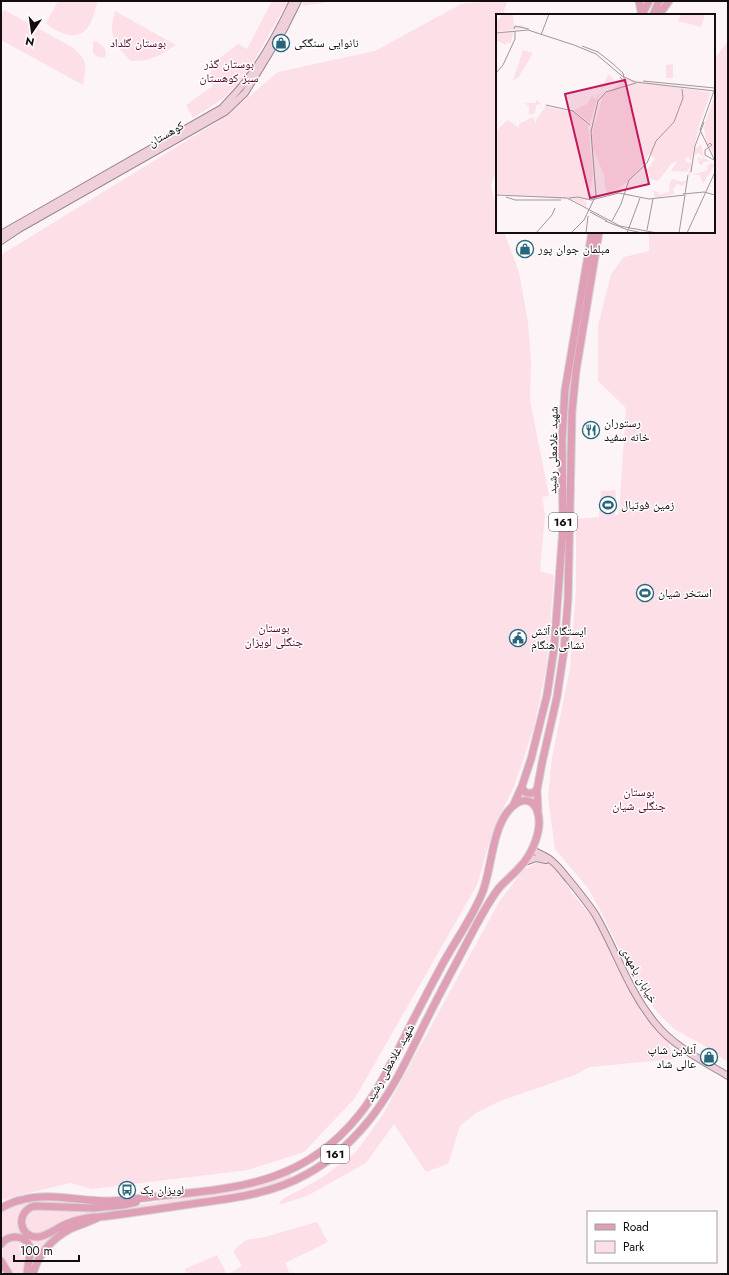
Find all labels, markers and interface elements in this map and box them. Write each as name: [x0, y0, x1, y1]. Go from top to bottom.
north arrow: [12, 12, 52, 52]
inset map: [496, 14, 715, 233]
text: N: [24, 33, 36, 51]
shop icon: نانوایی سنگکی: [271, 33, 291, 53]
park label: بوستان گلداد: [110, 34, 166, 52]
place label: نانوایی سنگکی: [294, 34, 359, 52]
park label: بوستان گذر سبز کوهستان: [200, 55, 259, 87]
street label: کوهستان: [145, 116, 187, 152]
shop icon: مبلمان جوان پور: [515, 239, 535, 259]
place label: مبلمان جوان پور: [537, 240, 610, 258]
street label: شهید غلامعلی رشید: [543, 406, 563, 494]
place label: رستوران خانه سفید: [604, 414, 650, 446]
restaurant icon: رستوران خانه سفید: [581, 420, 601, 440]
sports icon: زمین فوتبال: [598, 495, 618, 515]
place label: زمین فوتبال: [621, 496, 675, 514]
road number: 161: [549, 513, 577, 531]
sports icon: استخر شیان: [635, 583, 655, 603]
place label: استخر شیان: [658, 584, 712, 602]
park label: بوستان جنگلی لویزان: [245, 619, 304, 651]
place label: ایستگاه آتش نشانی هنگام: [531, 622, 587, 654]
public building icon: ایستگاه آتش نشانی هنگام: [508, 628, 528, 648]
park label: بوستان جنگلی شیان: [612, 783, 666, 815]
street label: خیابان یامهدی: [616, 943, 662, 1007]
street label: شهید غلامعلی رشید: [361, 1020, 419, 1106]
place label: آنلاین شاپ عالی شاد: [648, 1041, 697, 1073]
shop icon: آنلاین شاپ عالی شاد: [699, 1047, 719, 1067]
road number: 161: [321, 1145, 349, 1163]
bus stop icon: لویزان یک: [117, 1180, 137, 1200]
place label: لویزان یک: [140, 1181, 184, 1199]
legend: [587, 1211, 717, 1263]
text: Road: [623, 1218, 649, 1236]
scale bar: [14, 1237, 79, 1263]
text: Park: [623, 1238, 645, 1256]
text: 100 m: [20, 1242, 53, 1260]

